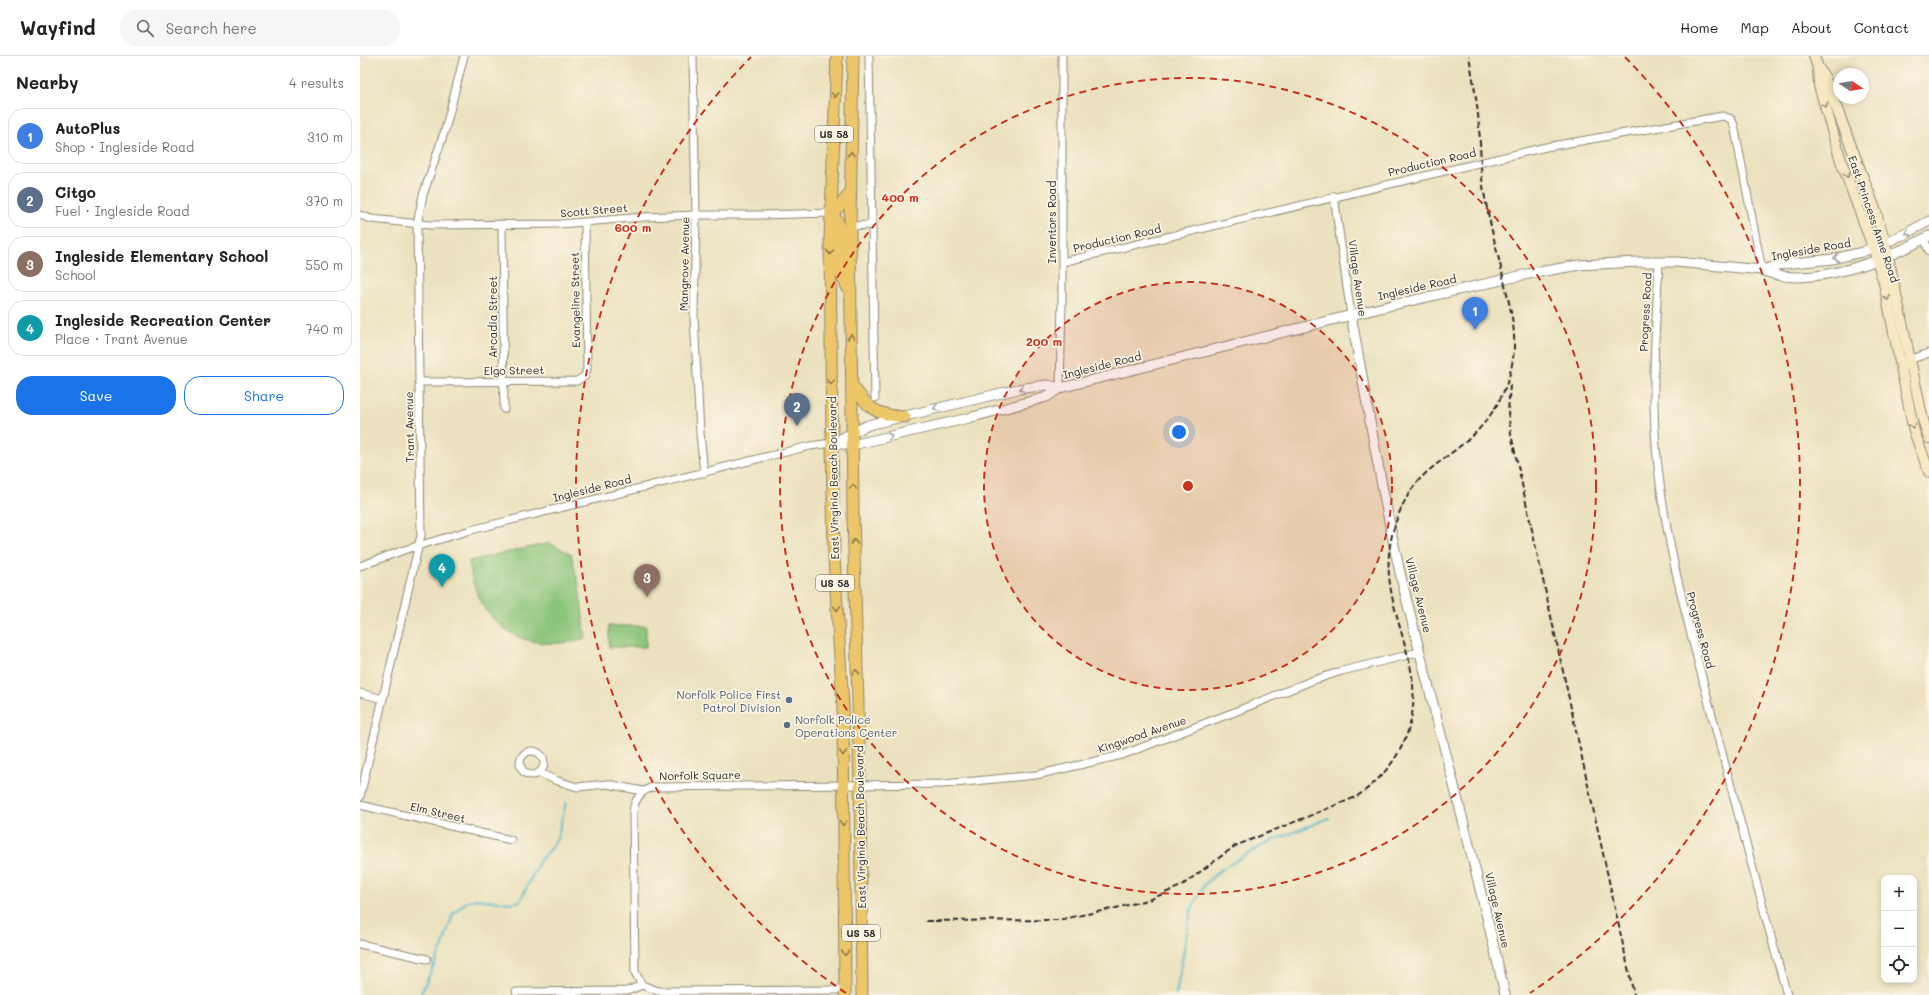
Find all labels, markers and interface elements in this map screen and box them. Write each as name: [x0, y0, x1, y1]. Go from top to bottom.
search box: [120, 10, 400, 46]
text: Wayfind: [20, 15, 96, 40]
icon: search: [134, 17, 156, 39]
text: Search here: [166, 18, 257, 38]
text: Home: [1680, 18, 1718, 37]
text: Map: [1740, 18, 1769, 37]
text: About: [1791, 18, 1832, 37]
text: Contact: [1854, 18, 1909, 37]
north arrow: [1833, 68, 1869, 104]
text: Nearby: [16, 71, 78, 93]
text: 4 results: [289, 74, 344, 91]
one-way arrow: [831, 92, 840, 98]
one-way arrow: [1821, 102, 1829, 109]
text: AutoPlus: [55, 118, 120, 138]
road number: US 58: [815, 126, 853, 142]
text: 1: [27, 128, 33, 145]
text: 310 m: [307, 128, 343, 145]
text: Shop · Ingleside Road: [55, 138, 194, 155]
street label: Production Road: [1386, 145, 1478, 179]
one-way arrow: [847, 151, 855, 157]
street label: East Princess Anne Road: [1845, 153, 1903, 285]
one-way arrow: [1842, 172, 1851, 179]
street label: Inventors Road: [1044, 181, 1059, 263]
text: Citgo: [55, 182, 96, 202]
text: 400 m: [882, 189, 918, 205]
text: 2: [26, 192, 34, 209]
text: 370 m: [306, 192, 343, 209]
street label: Scott Street: [560, 200, 628, 220]
text: Fuel · Ingleside Road: [55, 202, 190, 219]
street label: Mangrove Avenue: [676, 217, 692, 311]
text: 600 m: [615, 219, 651, 235]
street label: Production Road: [1071, 221, 1163, 255]
one-way arrow: [1904, 228, 1912, 235]
street label: Ingleside Road: [1770, 235, 1852, 263]
street label: Village Avenue: [1345, 239, 1371, 318]
text: Ingleside Elementary School: [55, 246, 268, 266]
one-way arrow: [826, 249, 834, 255]
street label: Evangeline Street: [567, 252, 583, 348]
one-way arrow: [1833, 253, 1839, 262]
text: 3: [26, 256, 34, 273]
text: 550 m: [305, 256, 343, 273]
text: School: [55, 266, 96, 283]
street label: Ingleside Road: [1376, 271, 1458, 303]
street label: Progress Road: [1635, 272, 1655, 352]
street label: Arcadia Street: [485, 276, 500, 358]
one-way arrow: [1883, 295, 1891, 301]
pin: 1: [1462, 297, 1488, 330]
text: Ingleside Recreation Center: [55, 310, 271, 330]
text: 4: [26, 320, 34, 337]
text: 740 m: [306, 320, 343, 337]
text: Place · Trant Avenue: [55, 330, 188, 347]
text: 200 m: [1026, 333, 1062, 349]
one-way arrow: [847, 334, 855, 340]
street label: Ingleside Road: [1061, 348, 1143, 382]
street label: Elgo Street: [484, 362, 545, 378]
button: Save: [16, 376, 176, 415]
button: Share: [184, 376, 344, 415]
one-way arrow: [827, 379, 835, 385]
one-way arrow: [1019, 384, 1025, 393]
street label: Trant Avenue: [401, 391, 417, 463]
pin: 2: [784, 393, 810, 426]
street label: East Virginia Beach Boulevard: [824, 396, 842, 560]
one-way arrow: [933, 404, 939, 412]
your location: [1169, 422, 1189, 442]
one-way arrow: [1908, 423, 1916, 429]
one-way arrow: [887, 433, 893, 441]
street label: Ingleside Road: [551, 471, 633, 505]
centre of rings: [1181, 479, 1195, 493]
one-way arrow: [849, 484, 857, 490]
one-way arrow: [850, 539, 858, 545]
pin: 4: [429, 554, 455, 587]
street label: Village Avenue: [1402, 556, 1436, 635]
pin: 3: [634, 564, 660, 597]
road number: US 58: [816, 575, 854, 591]
street label: Progress Road: [1684, 590, 1718, 670]
one-way arrow: [832, 605, 841, 611]
one-way arrow: [852, 669, 860, 675]
place label: Norfolk Police First Patrol Division: [677, 687, 781, 715]
marker: Norfolk Police First Patrol Division: [784, 695, 794, 705]
place label: Norfolk Police Operations Center: [795, 712, 897, 740]
street label: Kingwood Avenue: [1096, 712, 1188, 756]
marker: Norfolk Police Operations Center: [782, 720, 792, 730]
street label: East Virginia Beach Boulevard: [851, 745, 869, 909]
one-way arrow: [839, 750, 847, 756]
street label: Norfolk Square: [659, 767, 741, 783]
street label: Elm Street: [409, 798, 467, 826]
one-way arrow: [839, 820, 847, 826]
street label: Village Avenue: [1482, 871, 1514, 950]
map controls: [1881, 875, 1917, 983]
button: +: [1881, 875, 1917, 911]
button: −: [1881, 911, 1917, 947]
road number: US 58: [842, 925, 880, 941]
button: locate: [1881, 947, 1917, 983]
one-way arrow: [841, 950, 849, 956]

